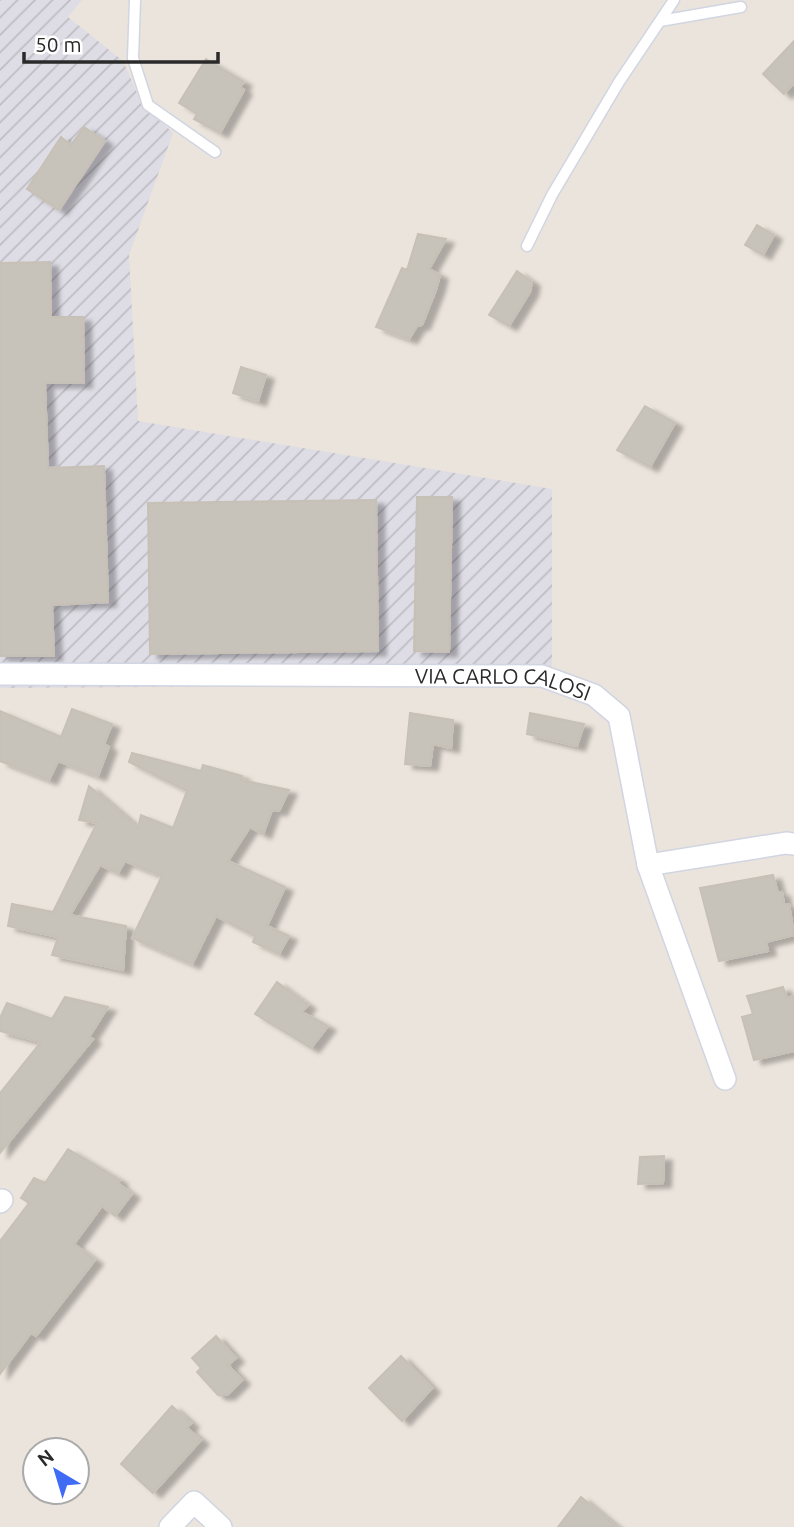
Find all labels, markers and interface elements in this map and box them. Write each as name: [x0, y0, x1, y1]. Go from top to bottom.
scale bar: [24, 21, 219, 65]
text: 50 m: [35, 32, 82, 56]
street label: VIA CARLO CALOSI: [415, 663, 594, 705]
north arrow: [21, 1436, 91, 1506]
text: N: [33, 1445, 58, 1471]

